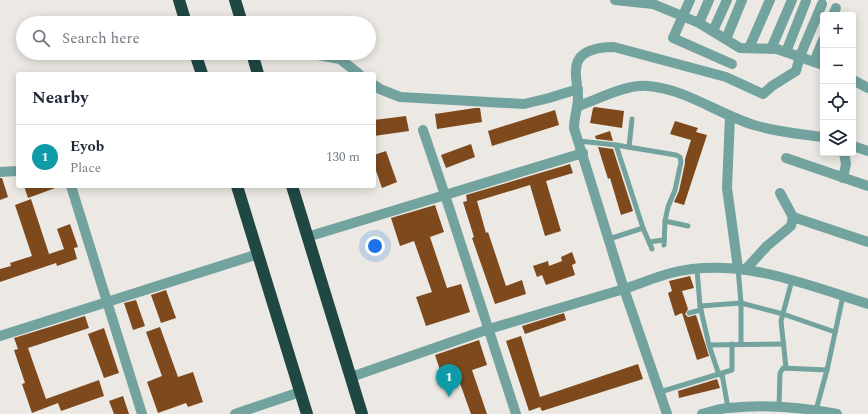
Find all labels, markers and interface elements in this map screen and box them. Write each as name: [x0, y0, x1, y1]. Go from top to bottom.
map controls: [820, 12, 856, 156]
button: +: [820, 12, 856, 48]
search box: [16, 16, 376, 60]
icon: search: [30, 27, 52, 49]
text: Search here: [62, 27, 140, 50]
button: −: [820, 48, 856, 84]
button: locate: [820, 84, 856, 120]
text: Nearby: [32, 85, 88, 111]
button: layers: [820, 120, 856, 156]
text: Eyob: [70, 135, 104, 158]
text: 1: [41, 147, 49, 167]
text: 130 m: [326, 147, 360, 167]
text: Place: [70, 158, 101, 178]
your location: [365, 236, 385, 256]
pin: 1: [436, 364, 462, 397]

